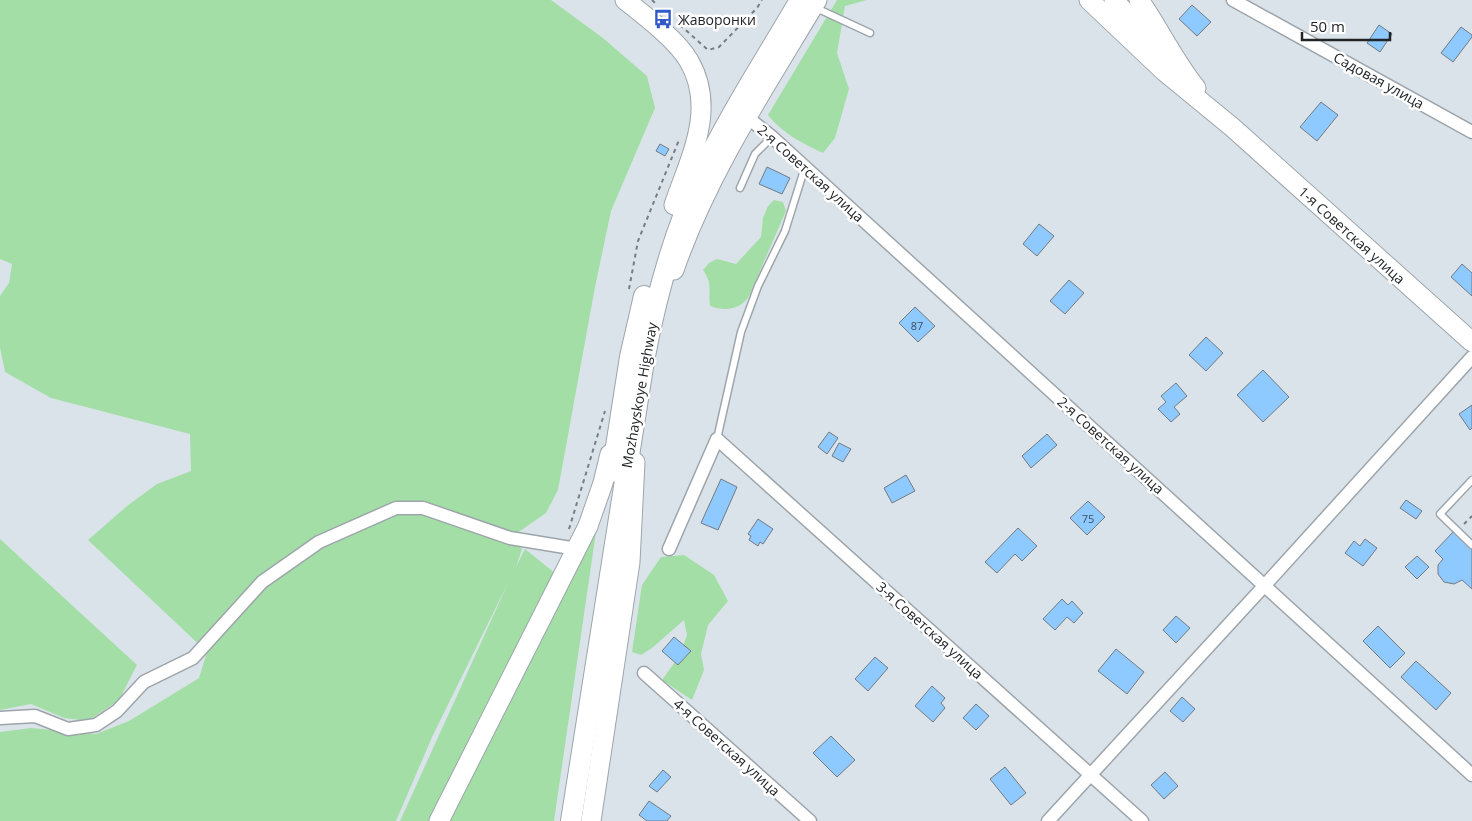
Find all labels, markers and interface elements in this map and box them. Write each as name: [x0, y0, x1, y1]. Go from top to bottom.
bus stop icon: Жаворонки: [652, 8, 674, 30]
place label: Жаворонки: [678, 10, 756, 29]
scale bar: [1302, 10, 1390, 42]
text: 50 m: [1310, 16, 1345, 36]
street label: Садовая улица: [1330, 47, 1428, 113]
street label: 2-я Советская улица: [754, 120, 868, 226]
street label: 1-я Советская улица: [1295, 182, 1409, 288]
house number: 87: [911, 318, 923, 333]
street label: Mozhayskoye Highway: [617, 320, 661, 469]
street label: 2-я Советская улица: [1054, 392, 1168, 498]
house number: 75: [1082, 511, 1094, 526]
street label: 3-я Советская улица: [873, 577, 987, 683]
street label: 4-я Советская улица: [670, 694, 784, 800]

